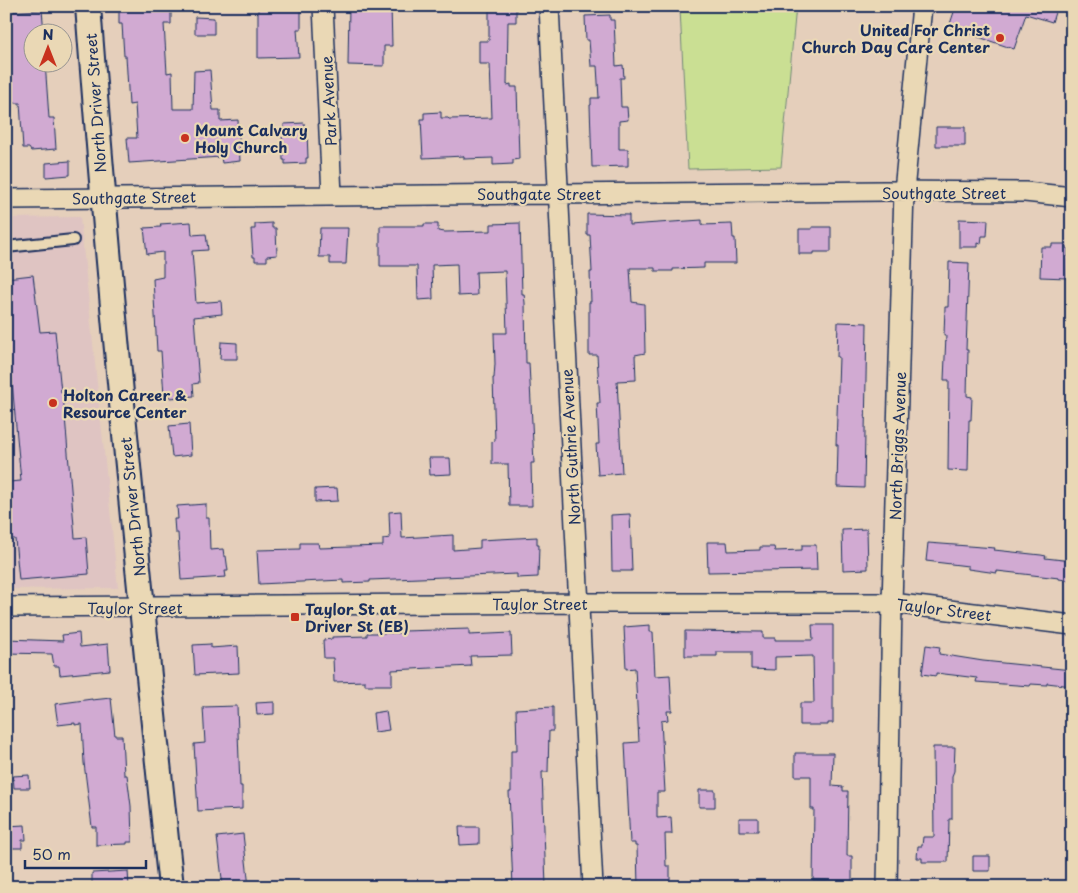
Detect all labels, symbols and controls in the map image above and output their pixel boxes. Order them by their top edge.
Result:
place label: United For Christ Church Day Care Center [801,18,990,58]
north arrow [22,22,72,72]
text: N [42,24,54,45]
street label: North Driver Street [79,32,111,174]
marker: United For Christ Church Day Care Center [994,32,1006,44]
street label: Park Avenue [314,55,342,147]
place label: Mount Calvary Holy Church [195,118,308,158]
marker: Mount Calvary Holy Church [179,132,191,144]
street label: Southgate Street [882,181,1006,204]
street label: Southgate Street [477,182,601,205]
street label: Southgate Street [72,184,196,210]
street label: North Guthrie Avenue [554,368,586,526]
street label: North Briggs Avenue [883,371,911,521]
place label: Holton Career & Resource Center [63,383,187,423]
marker: Holton Career & Resource Center [47,397,59,409]
street label: North Driver Street [113,436,151,578]
street label: Taylor Street [492,592,588,615]
street label: Taylor Street [895,592,993,626]
street label: Taylor Street [87,596,183,619]
place label: Taylor St at Driver St (EB) [305,597,409,637]
marker: Taylor St at Driver St (EB) [289,611,301,623]
scale bar [25,838,146,870]
text: 50 m [32,842,71,865]

